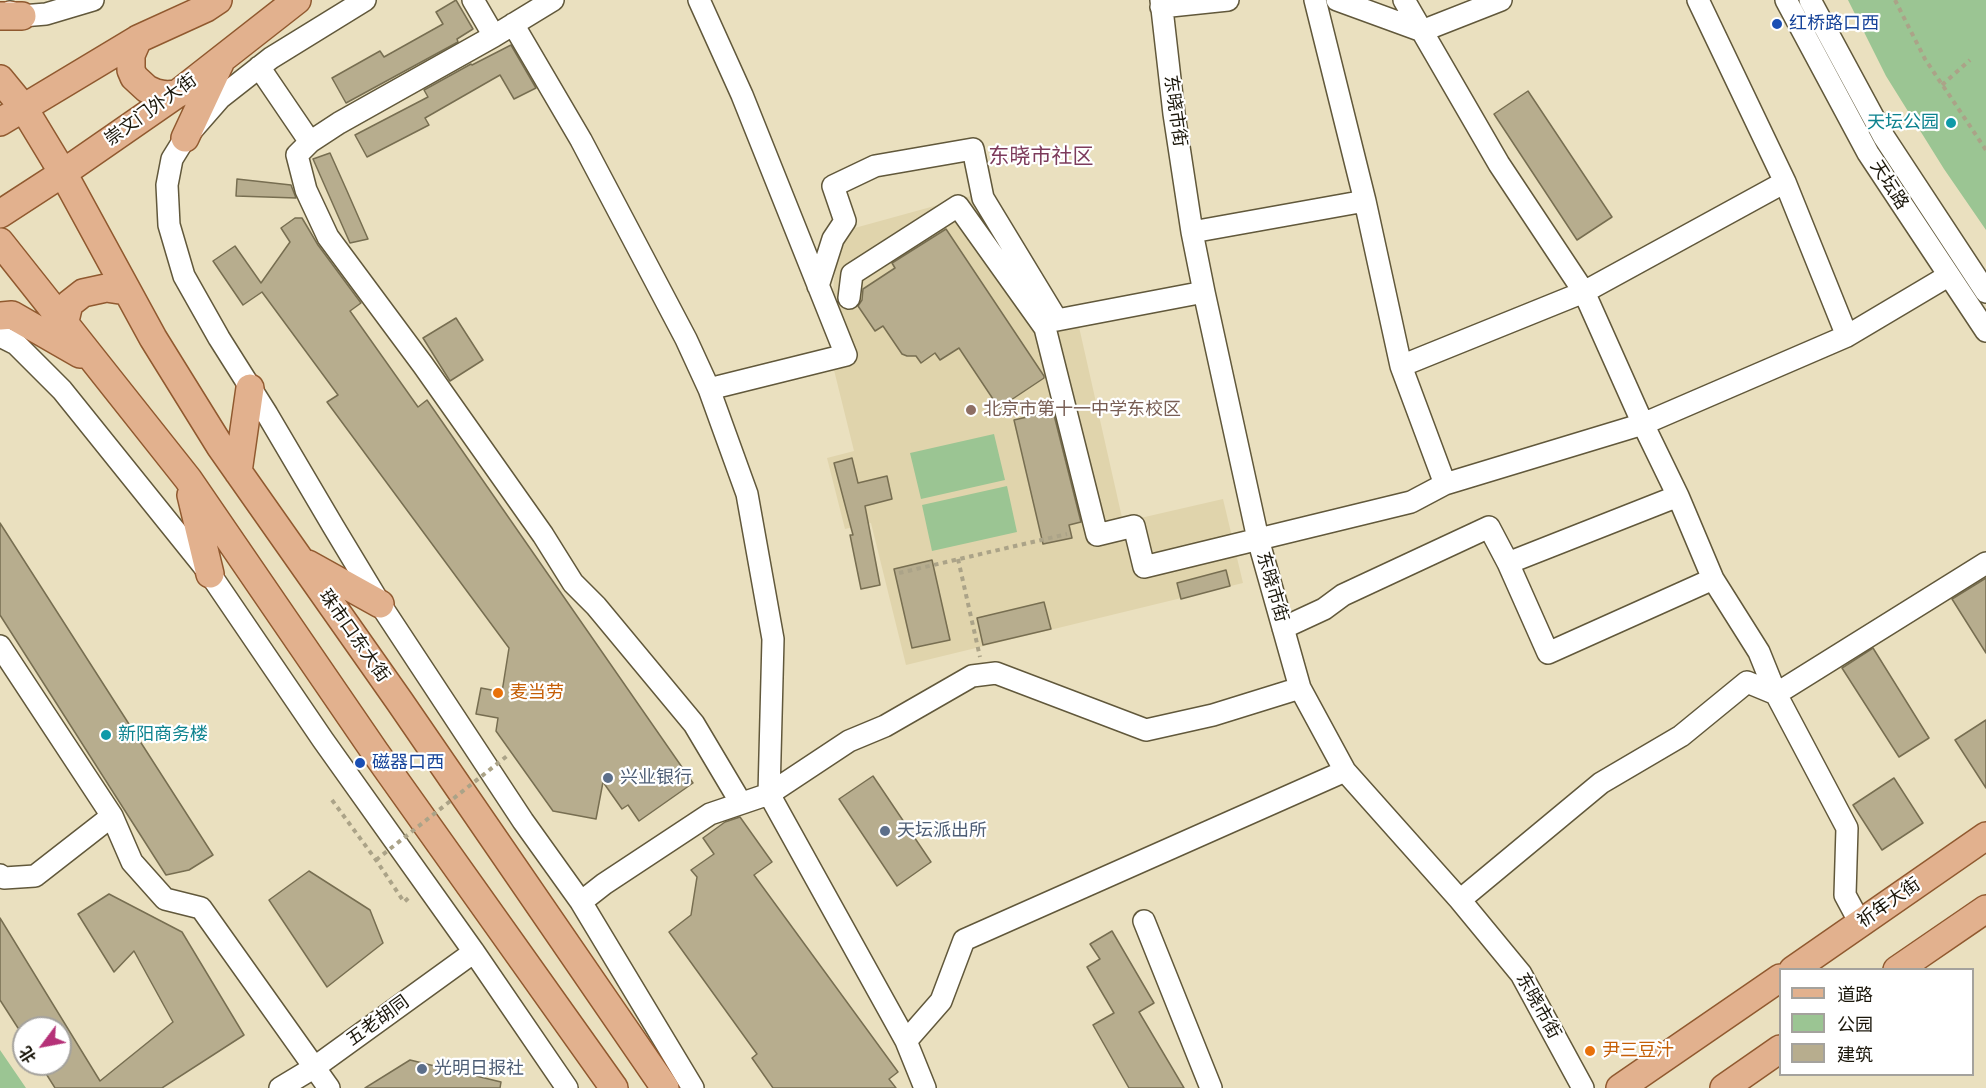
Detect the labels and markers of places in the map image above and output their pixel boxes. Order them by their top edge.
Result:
place label: 红桥路口西 [1789,13,1879,35]
marker: 红桥路口西 [1770,17,1784,31]
place label: 天坛公园 [1867,112,1939,134]
marker: 天坛公园 [1944,116,1958,130]
place label: 北京市第十一中学东校区 [983,399,1181,421]
marker: 北京市第十一中学东校区 [964,403,978,417]
place label: 麦当劳 [510,682,564,704]
marker: 麦当劳 [491,686,505,700]
place label: 新阳商务楼 [118,724,208,746]
marker: 新阳商务楼 [99,728,113,742]
place label: 磁器口西 [372,752,444,774]
marker: 磁器口西 [353,756,367,770]
place label: 兴业银行 [620,767,692,789]
marker: 兴业银行 [601,771,615,785]
place label: 天坛派出所 [897,820,987,842]
marker: 天坛派出所 [878,824,892,838]
place label: 尹三豆汁 [1602,1040,1674,1062]
marker: 尹三豆汁 [1583,1044,1597,1058]
place label: 光明日报社 [434,1058,524,1080]
marker: 光明日报社 [415,1062,429,1076]

